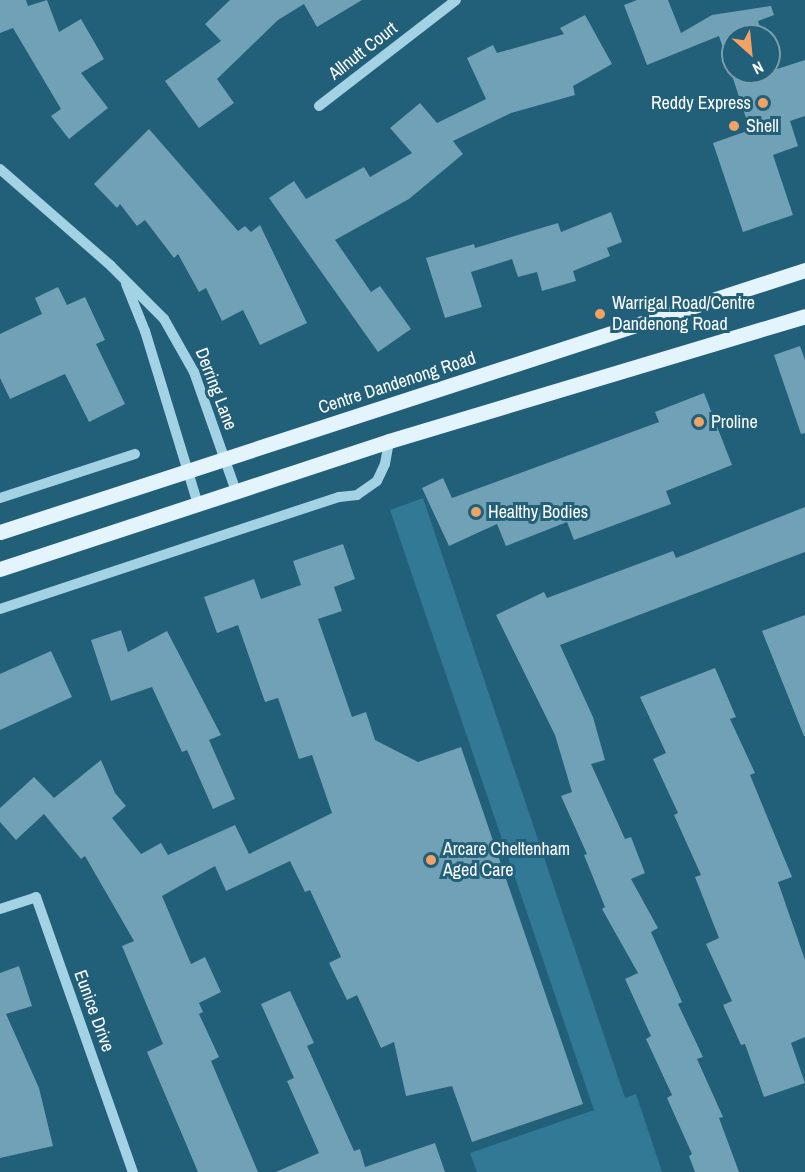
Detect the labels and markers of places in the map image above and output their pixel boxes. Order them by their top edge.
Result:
place label: Reddy Express [651,92,751,114]
marker: Reddy Express [756,96,770,110]
place label: Shell [746,115,779,137]
marker: Shell [727,119,741,133]
place label: Warrigal Road/Centre Dandenong Road [612,293,755,336]
marker: Warrigal Road/Centre Dandenong Road [593,307,607,321]
place label: Proline [711,411,758,433]
marker: Proline [692,415,706,429]
place label: Healthy Bodies [488,501,588,523]
marker: Healthy Bodies [469,505,483,519]
place label: Arcare Cheltenham Aged Care [443,839,570,882]
marker: Arcare Cheltenham Aged Care [424,853,438,867]

